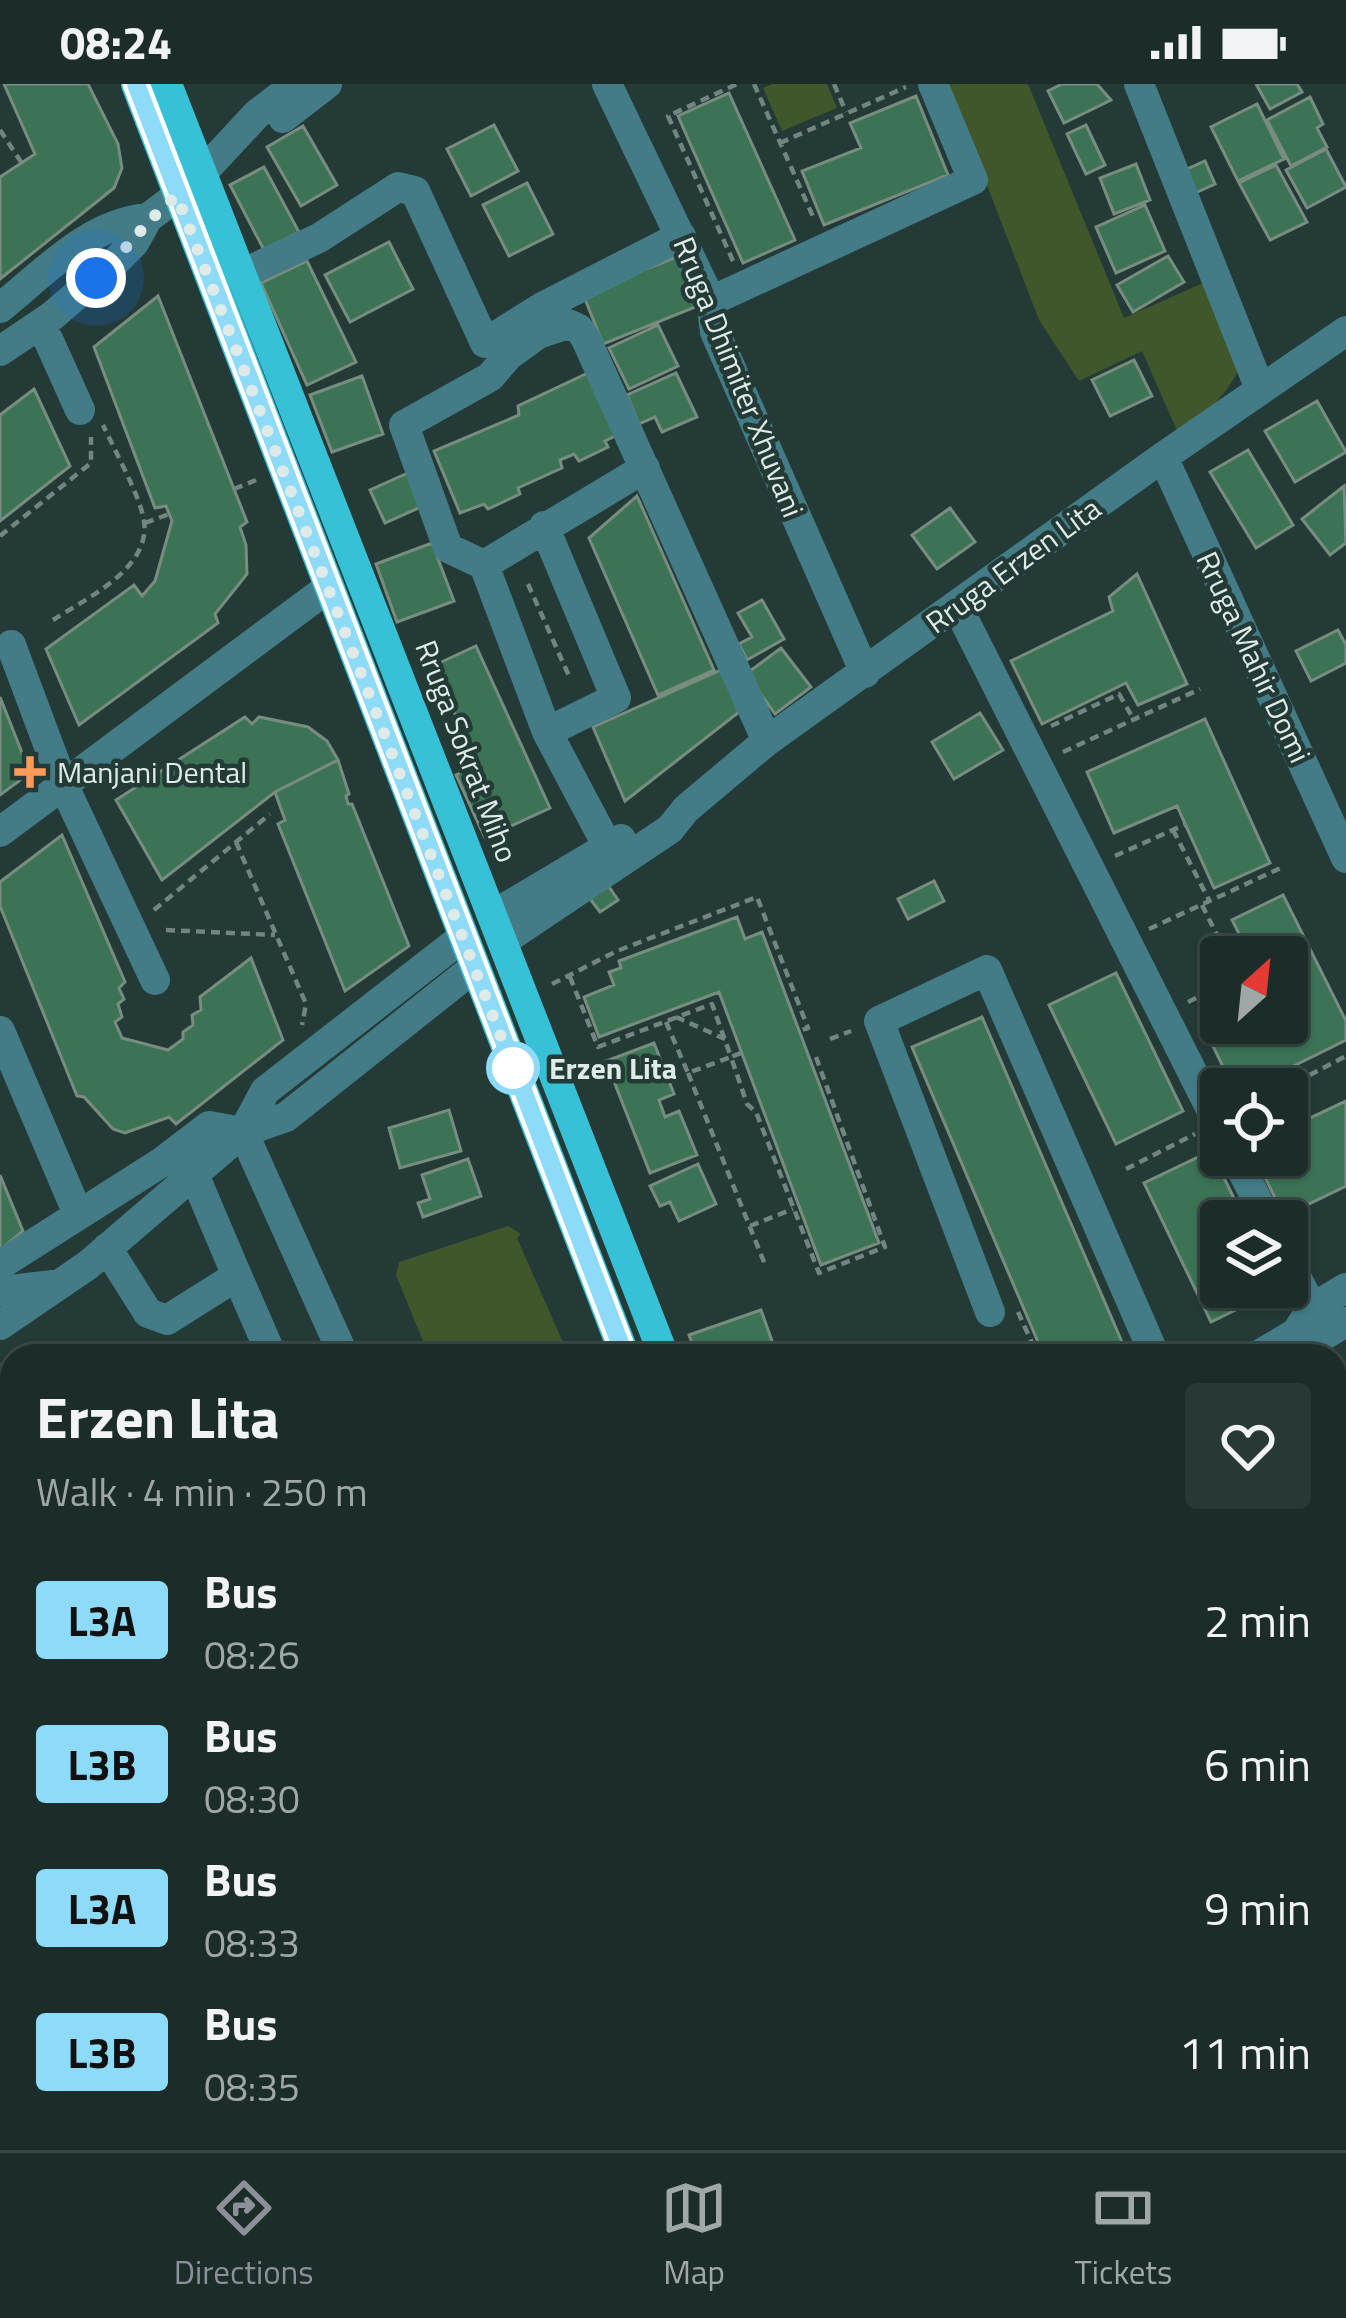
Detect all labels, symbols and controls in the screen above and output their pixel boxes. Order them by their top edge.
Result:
text: 08:24 [60,8,172,76]
street label: Rruga Dhimiter Xhuvani [662,230,816,524]
your location [66,248,126,308]
street label: Rruga Erzen Lita [916,486,1110,644]
street label: Rruga Mahir Domi [1185,544,1323,770]
street label: Rruga Sokrat Miho [403,633,531,869]
place label: Manjani Dental [57,749,247,795]
marker: Manjani Dental [14,756,46,788]
north arrow [1200,936,1308,1044]
map controls [1200,936,1308,1308]
marker: Erzen Lita [488,1043,538,1093]
place label: Erzen Lita [549,1045,677,1091]
button: locate [1200,1068,1308,1176]
button: layers [1200,1200,1308,1308]
text: Erzen Lita [36,1373,279,1460]
button: heart [1185,1383,1311,1509]
text: Walk · 4 min · 250 m [36,1462,368,1521]
text: Bus [204,1557,278,1625]
text: 2 min [1204,1586,1311,1654]
text: L3A [68,1588,136,1652]
text: 08:26 [204,1625,300,1684]
text: Bus [204,1701,278,1769]
text: 6 min [1204,1730,1311,1798]
text: L3B [68,1732,136,1796]
text: 08:30 [204,1769,300,1828]
text: Bus [204,1845,278,1913]
text: 9 min [1204,1874,1311,1942]
text: L3A [68,1876,136,1940]
text: 08:33 [204,1913,300,1972]
text: Bus [204,1989,278,2057]
text: 11 min [1179,2018,1311,2086]
text: L3B [68,2020,136,2084]
text: 08:35 [204,2057,300,2116]
tab: Directions [174,2175,314,2297]
tab: Map [661,2175,727,2297]
tab: Tickets [1074,2175,1172,2297]

